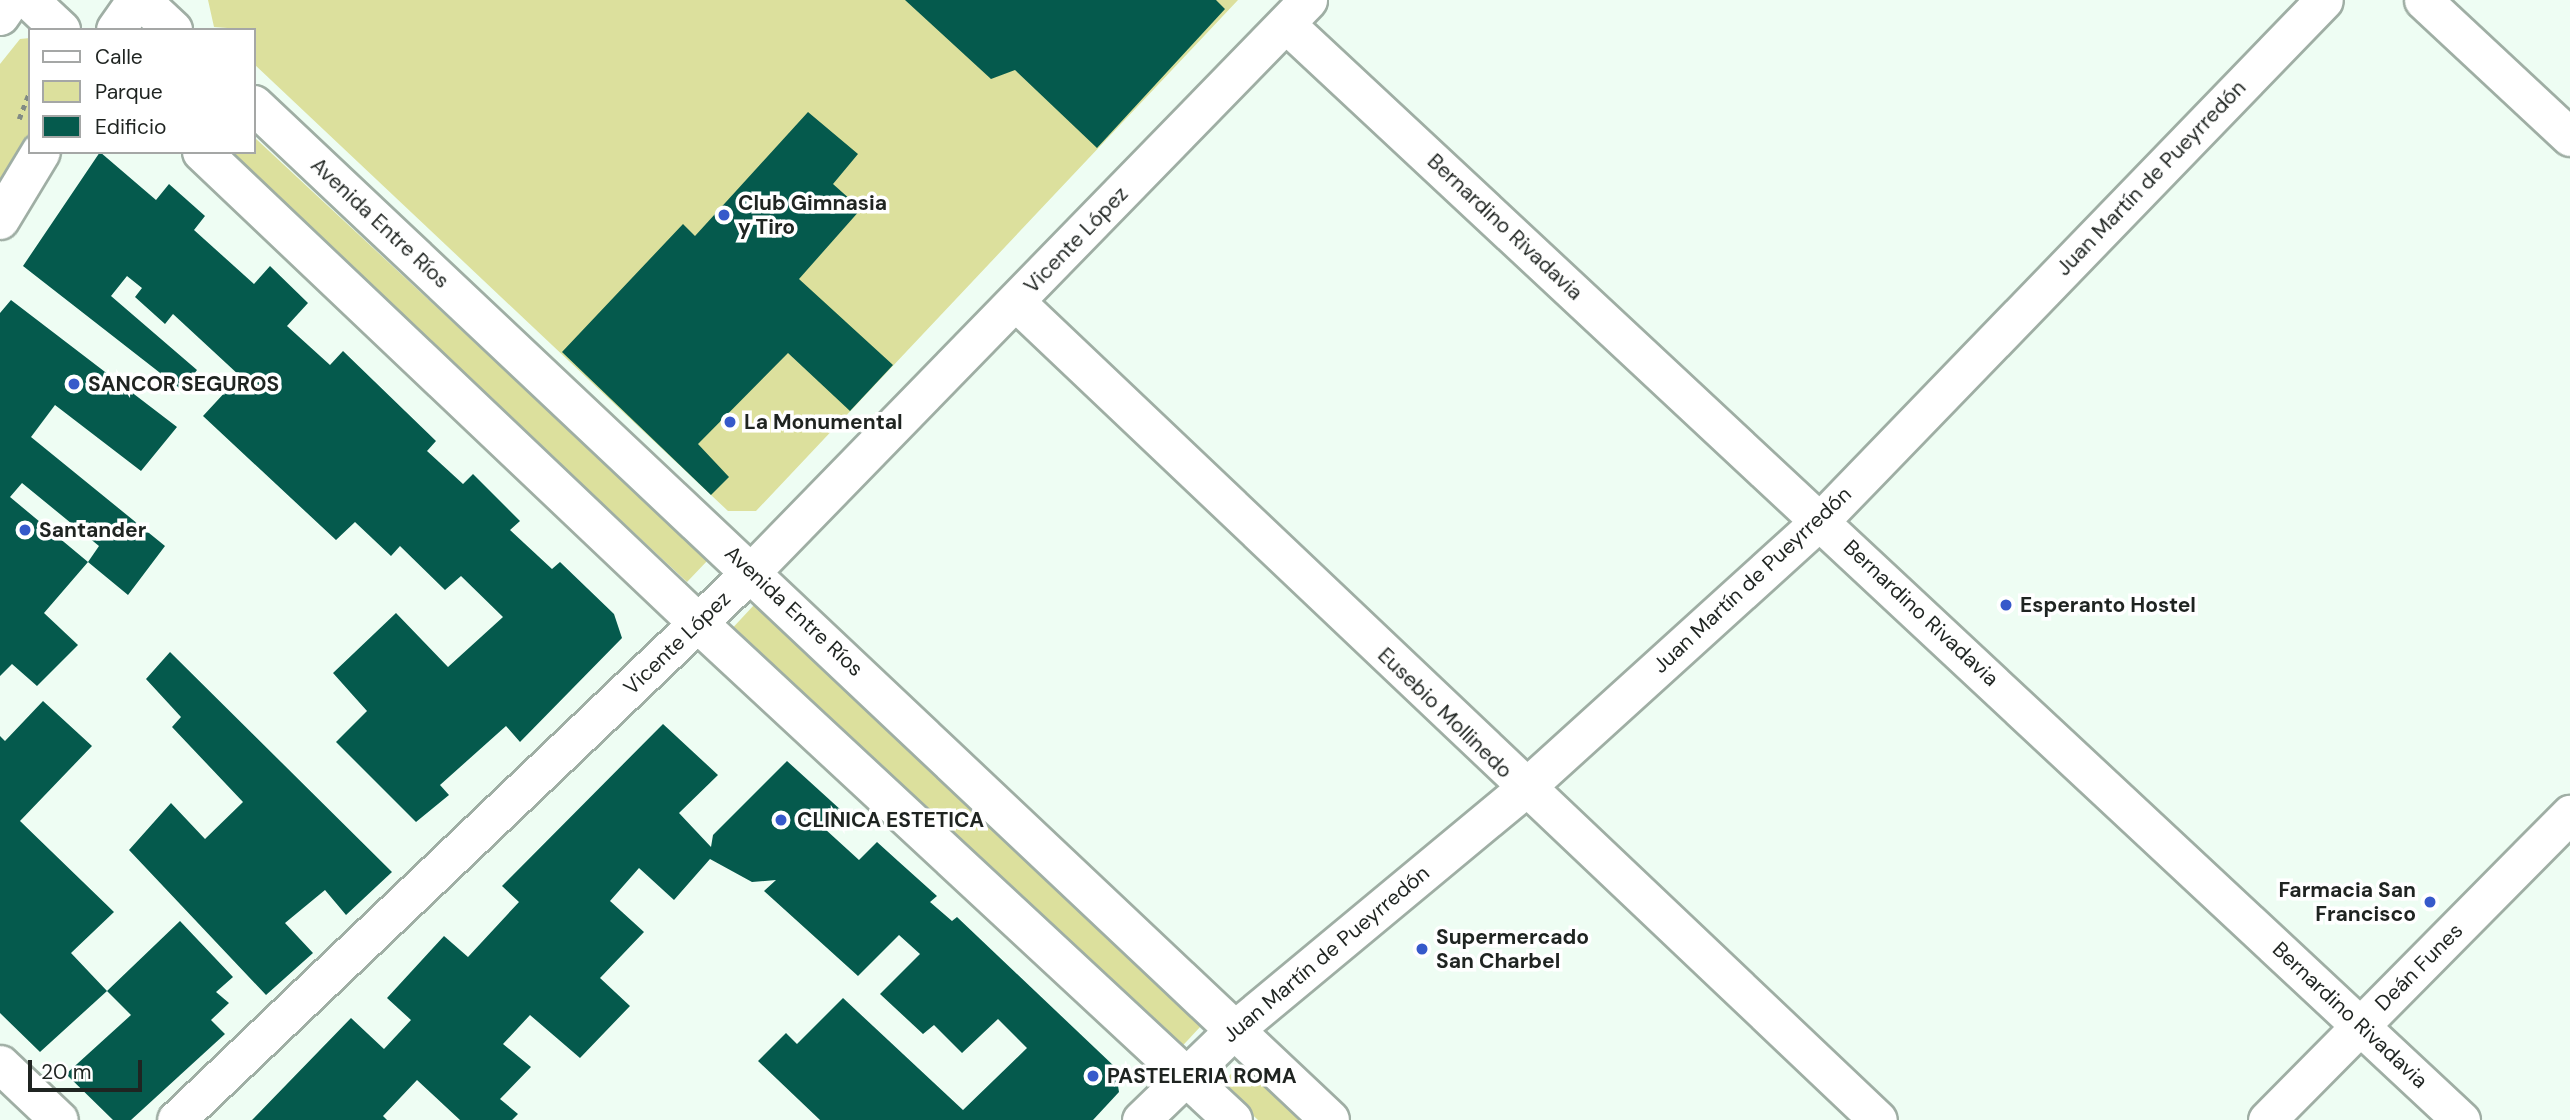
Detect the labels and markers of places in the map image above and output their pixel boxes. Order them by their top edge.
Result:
place label: Club Gimnasia y Tiro [738,190,887,240]
marker: Club Gimnasia y Tiro [716,207,732,223]
place label: SANCOR SEGUROS [88,371,279,397]
marker: SANCOR SEGUROS [66,376,82,392]
place label: La Monumental [744,409,903,435]
marker: La Monumental [722,414,738,430]
place label: Santander [39,517,146,543]
marker: Santander [17,522,33,538]
place label: Esperanto Hostel [2020,592,2196,618]
marker: Esperanto Hostel [1998,597,2014,613]
place label: CLINICA ESTETICA [797,807,984,833]
marker: CLINICA ESTETICA [771,810,791,830]
place label: Farmacia San Francisco [2279,877,2416,927]
marker: Farmacia San Francisco [2422,894,2438,910]
place label: Supermercado San Charbel [1436,924,1589,974]
marker: Supermercado San Charbel [1414,941,1430,957]
place label: PASTELERIA ROMA [1107,1063,1297,1089]
marker: PASTELERIA ROMA [1085,1068,1101,1084]

